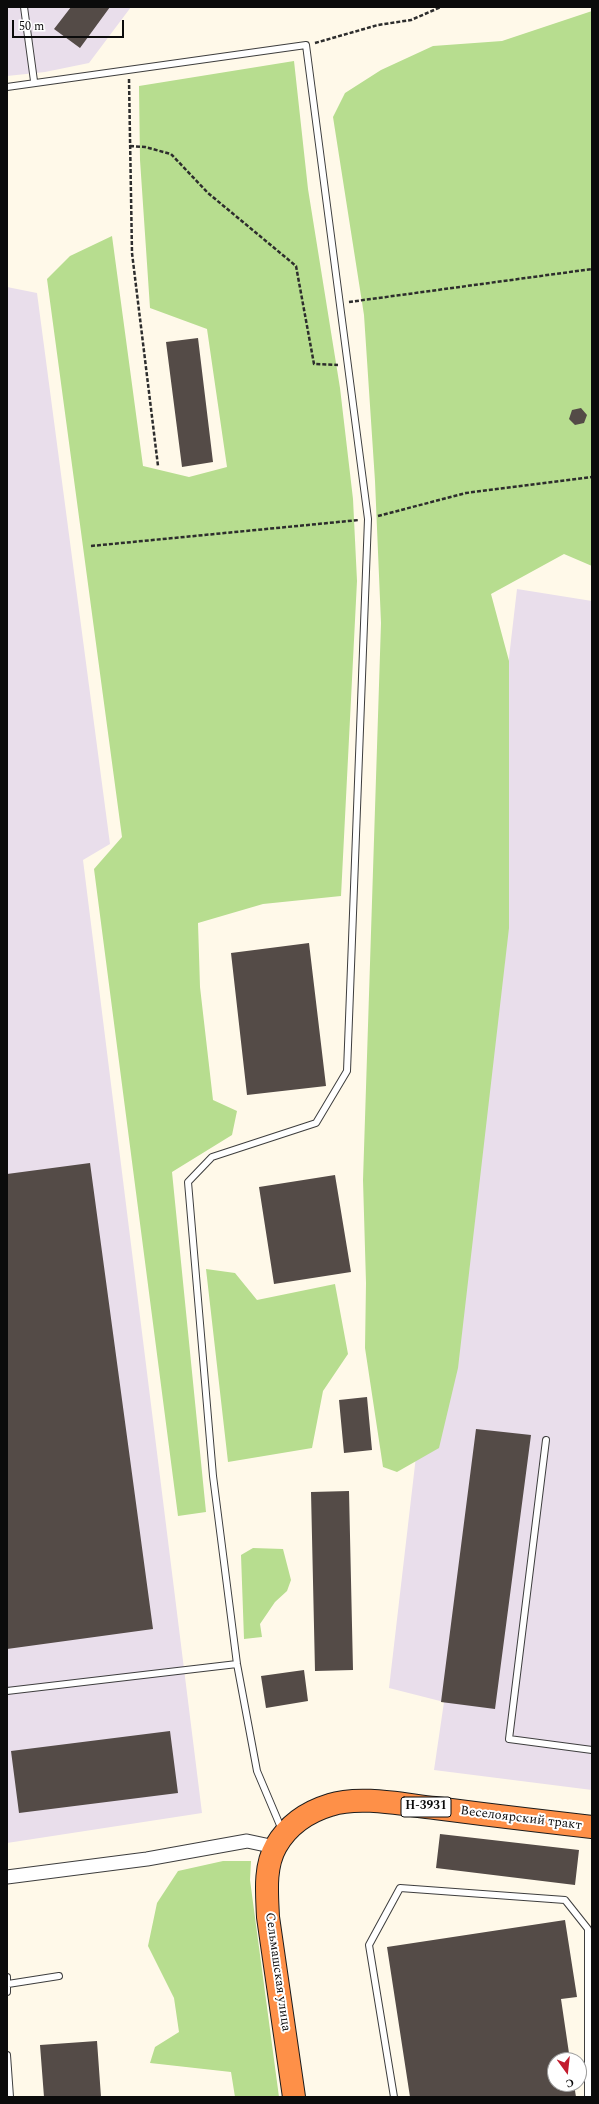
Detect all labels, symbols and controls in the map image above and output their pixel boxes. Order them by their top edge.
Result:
scale bar [14,12,126,38]
text: 50 m [19,17,44,36]
road number: Н-3931 [401,1797,451,1817]
street label: Веселоярский тракт [459,1804,583,1834]
street label: Сельмашская улица [261,1911,293,2033]
north arrow [547,2052,587,2092]
text: С [564,2074,576,2092]

